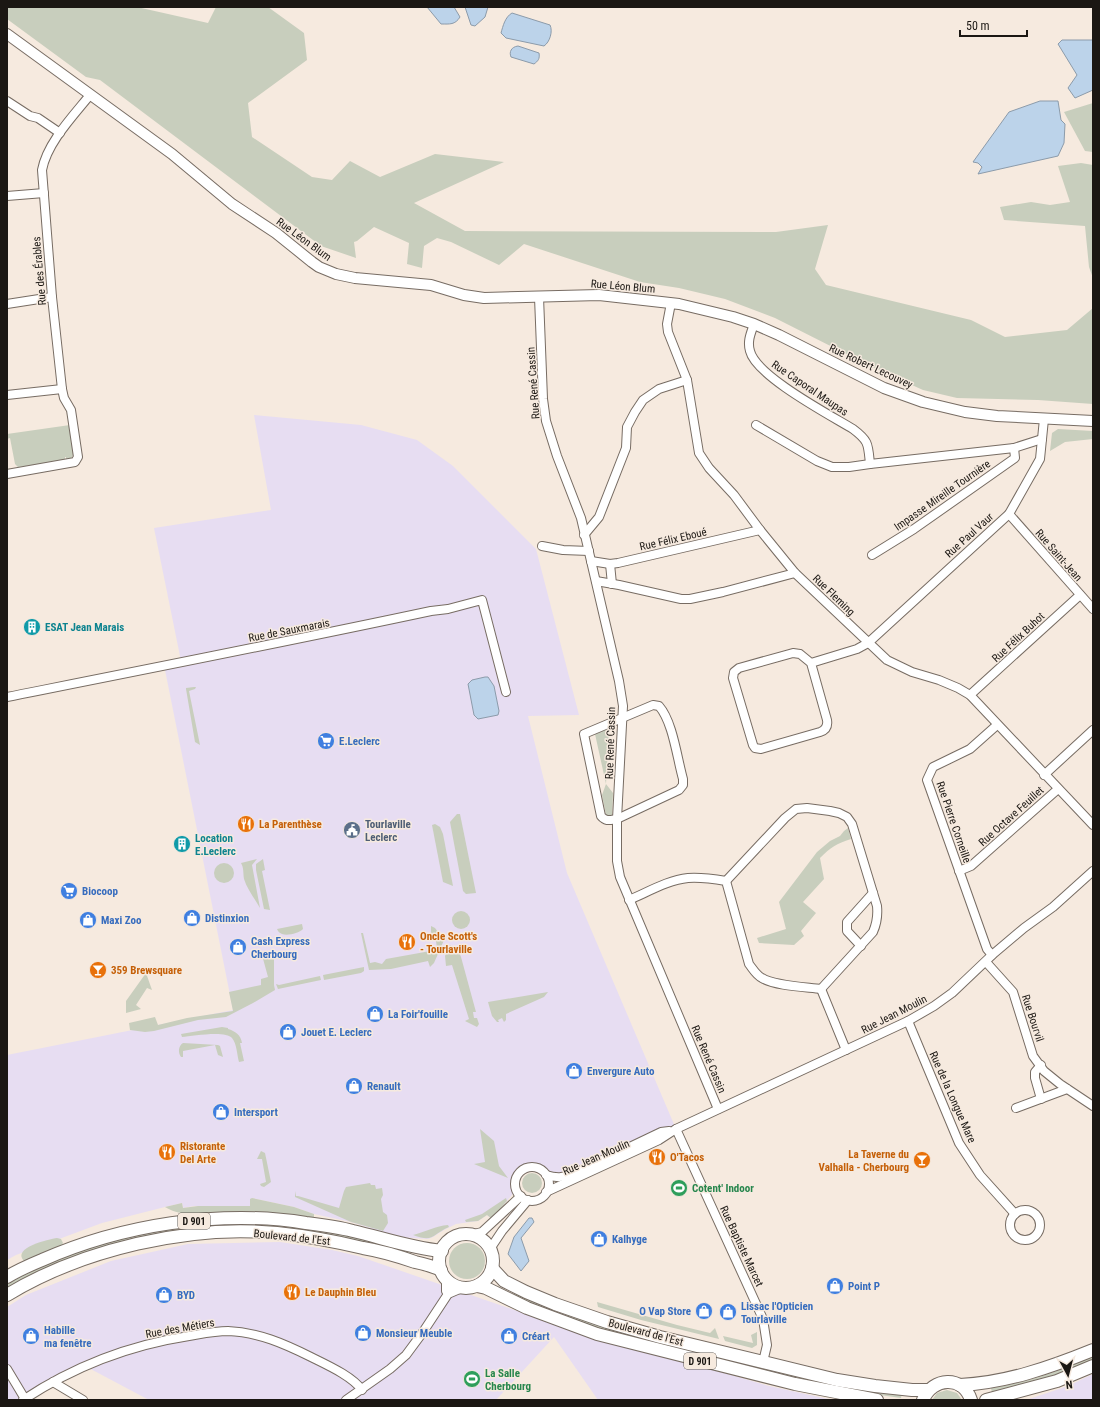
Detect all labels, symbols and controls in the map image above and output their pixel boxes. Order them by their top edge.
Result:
scale bar [960,12,1027,38]
text: 50 m [966,19,990,33]
street label: Rue Léon Blum [274,215,334,264]
street label: Rue des Érables [30,236,49,306]
street label: Rue Léon Blum [590,277,656,296]
street label: Rue Robert Lecouvey [827,341,915,392]
street label: Rue René Cassin [524,346,543,419]
street label: Rue Caporal Maupas [769,358,850,419]
street label: Impasse Mireille Tournière [892,457,993,534]
street label: Rue Paul Vaur [943,510,997,560]
street label: Rue Félix Eboué [638,525,708,554]
street label: Rue Saint-Jean [1032,527,1085,584]
street label: Rue Fleming [810,572,857,619]
street label: Rue Félix Buhot [989,610,1047,665]
street label: Rue de Sauxmarais [247,616,331,645]
building icon: ESAT Jean Marais [22,617,42,637]
place label: ESAT Jean Marais [45,621,124,634]
street label: Rue René Cassin [603,707,618,779]
supermarket icon: E.Leclerc [316,731,336,751]
place label: E.Leclerc [339,735,380,748]
street label: Rue Pierre Corneille [934,780,974,865]
street label: Rue Octave Feuillet [976,784,1047,849]
restaurant icon: La Parenthèse [236,814,256,834]
place label: La Parenthèse [259,818,322,831]
place label: Tourlaville Leclerc [365,818,411,844]
public building icon: Tourlaville Leclerc [342,820,362,840]
place label: Location E.Leclerc [195,832,236,858]
building icon: Location E.Leclerc [172,834,192,854]
supermarket icon: Biocoop [59,881,79,901]
place label: Biocoop [82,885,118,898]
shop icon: Distinxion [182,908,202,928]
shop icon: Maxi Zoo [78,910,98,930]
place label: Distinxion [205,912,249,925]
place label: Maxi Zoo [101,914,142,927]
place label: Oncle Scott's - Tourlaville [420,930,477,956]
restaurant icon: Oncle Scott's - Tourlaville [397,932,417,952]
place label: Cash Express Cherbourg [251,935,310,961]
shop icon: Cash Express Cherbourg [228,937,248,957]
bar icon: 359 Brewsquare [88,960,108,980]
place label: 359 Brewsquare [111,964,182,977]
street label: Rue Jean Moulin [859,992,929,1037]
street label: Rue Bourvil [1019,993,1046,1043]
shop icon: La Foir'fouille [365,1004,385,1024]
place label: La Foir'fouille [388,1008,448,1021]
shop icon: Jouet E. Leclerc [278,1022,298,1042]
street label: Rue René Cassin [688,1023,729,1095]
place label: Jouet E. Leclerc [301,1026,372,1039]
street label: Rue de la Longue Mare [927,1049,979,1145]
shop icon: Envergure Auto [564,1061,584,1081]
place label: Envergure Auto [587,1065,655,1078]
shop icon: Renault [344,1076,364,1096]
place label: Renault [367,1080,401,1093]
shop icon: Intersport [211,1102,231,1122]
place label: Intersport [234,1106,278,1119]
street label: Rue Jean Moulin [561,1137,632,1178]
place label: Ristorante Del Arte [180,1140,225,1166]
restaurant icon: Ristorante Del Arte [157,1142,177,1162]
restaurant icon: O'Tacos [647,1147,667,1167]
place label: La Taverne du Valhalla - Cherbourg [819,1148,909,1174]
bar icon: La Taverne du Valhalla - Cherbourg [912,1150,932,1170]
place label: O'Tacos [670,1151,704,1164]
sports icon: Cotent' Indoor [669,1178,689,1198]
place label: Cotent' Indoor [692,1182,754,1195]
street label: Rue Baptiste Marcet [717,1204,766,1289]
road number: D 901 [178,1213,210,1229]
street label: Boulevard de l'Est [253,1227,331,1248]
shop icon: Kalhyge [589,1229,609,1249]
place label: Kalhyge [612,1233,647,1246]
shop icon: Point P [825,1276,845,1296]
place label: Point P [848,1280,880,1293]
restaurant icon: Le Dauphin Bleu [282,1282,302,1302]
shop icon: BYD [154,1285,174,1305]
place label: Le Dauphin Bleu [305,1286,376,1299]
place label: BYD [177,1289,195,1302]
place label: Lissac l'Opticien Tourlaville [741,1300,813,1326]
shop icon: O Vap Store [694,1301,714,1321]
shop icon: Lissac l'Opticien Tourlaville [718,1302,738,1322]
place label: O Vap Store [639,1305,691,1318]
street label: Rue des Métiers [145,1316,216,1341]
street label: Boulevard de l'Est [607,1316,685,1349]
shop icon: Monsieur Meuble [353,1323,373,1343]
place label: Habille ma fenêtre [44,1324,91,1350]
shop icon: Habille ma fenêtre [21,1326,41,1346]
shop icon: Créart [499,1326,519,1346]
place label: Monsieur Meuble [376,1327,452,1340]
place label: Créart [522,1330,550,1343]
road number: D 901 [684,1353,716,1369]
north arrow [1048,1355,1088,1395]
place label: La Salle Cherbourg [485,1367,531,1393]
sports icon: La Salle Cherbourg [462,1369,482,1389]
text: N [1065,1378,1073,1391]

